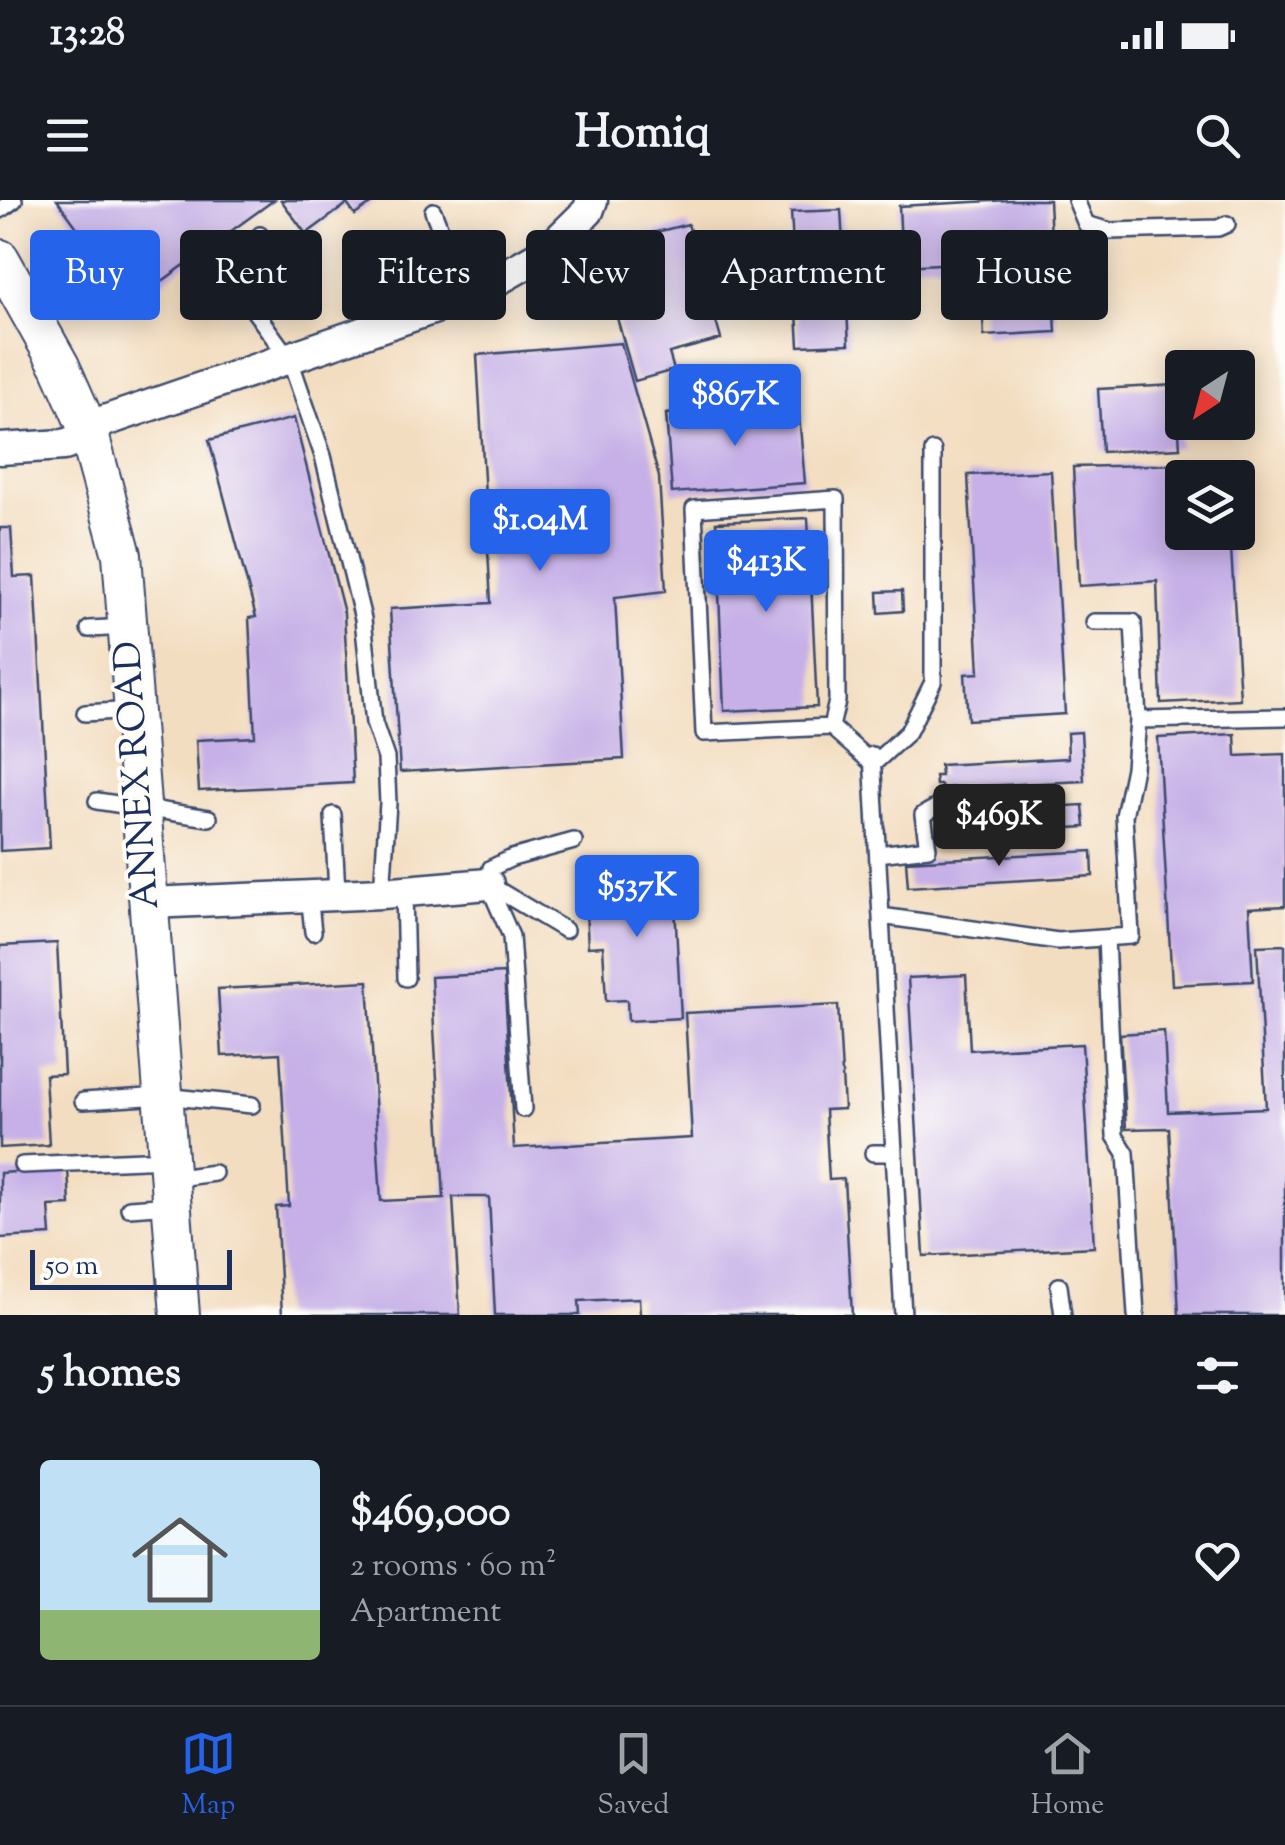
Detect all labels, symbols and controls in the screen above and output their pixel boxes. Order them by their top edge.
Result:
text: 13:28 [50,8,125,62]
text: Homiq [575,103,710,168]
icon: menu [40,108,95,163]
icon: search [1190,108,1245,163]
chip: Buy [30,230,160,320]
chip: Rent [180,230,322,320]
chip: Filters [342,230,506,320]
chip: New [526,230,665,320]
chip: Apartment [685,230,921,320]
chip: House [941,230,1108,320]
north arrow [1165,350,1255,440]
map controls [1165,350,1255,550]
pin: $867K [665,364,805,449]
text: $867K [691,373,779,419]
button: layers [1165,460,1255,550]
pin: $1.04M [459,489,621,574]
text: $1.04M [492,498,588,544]
pin: $413K [696,530,836,615]
text: $413K [726,539,806,585]
street label: ANNEX ROAD [103,639,175,911]
pin: $469K [929,784,1069,869]
text: $469K [955,793,1043,839]
pin: $537K [567,855,707,940]
text: $537K [597,864,677,910]
scale bar [30,1245,232,1290]
text: 50 m [45,1247,99,1287]
text: 5 homes [40,1345,181,1405]
icon: filters [1190,1348,1245,1403]
text: $469,000 [350,1484,510,1544]
icon: home [120,1500,240,1620]
icon: heart [1190,1533,1245,1588]
text: 2 rooms · 60 m² [350,1544,556,1590]
text: Apartment [350,1590,501,1636]
tab: Map [181,1726,236,1826]
tab: Saved [597,1726,669,1826]
tab: Home [1031,1726,1104,1826]

